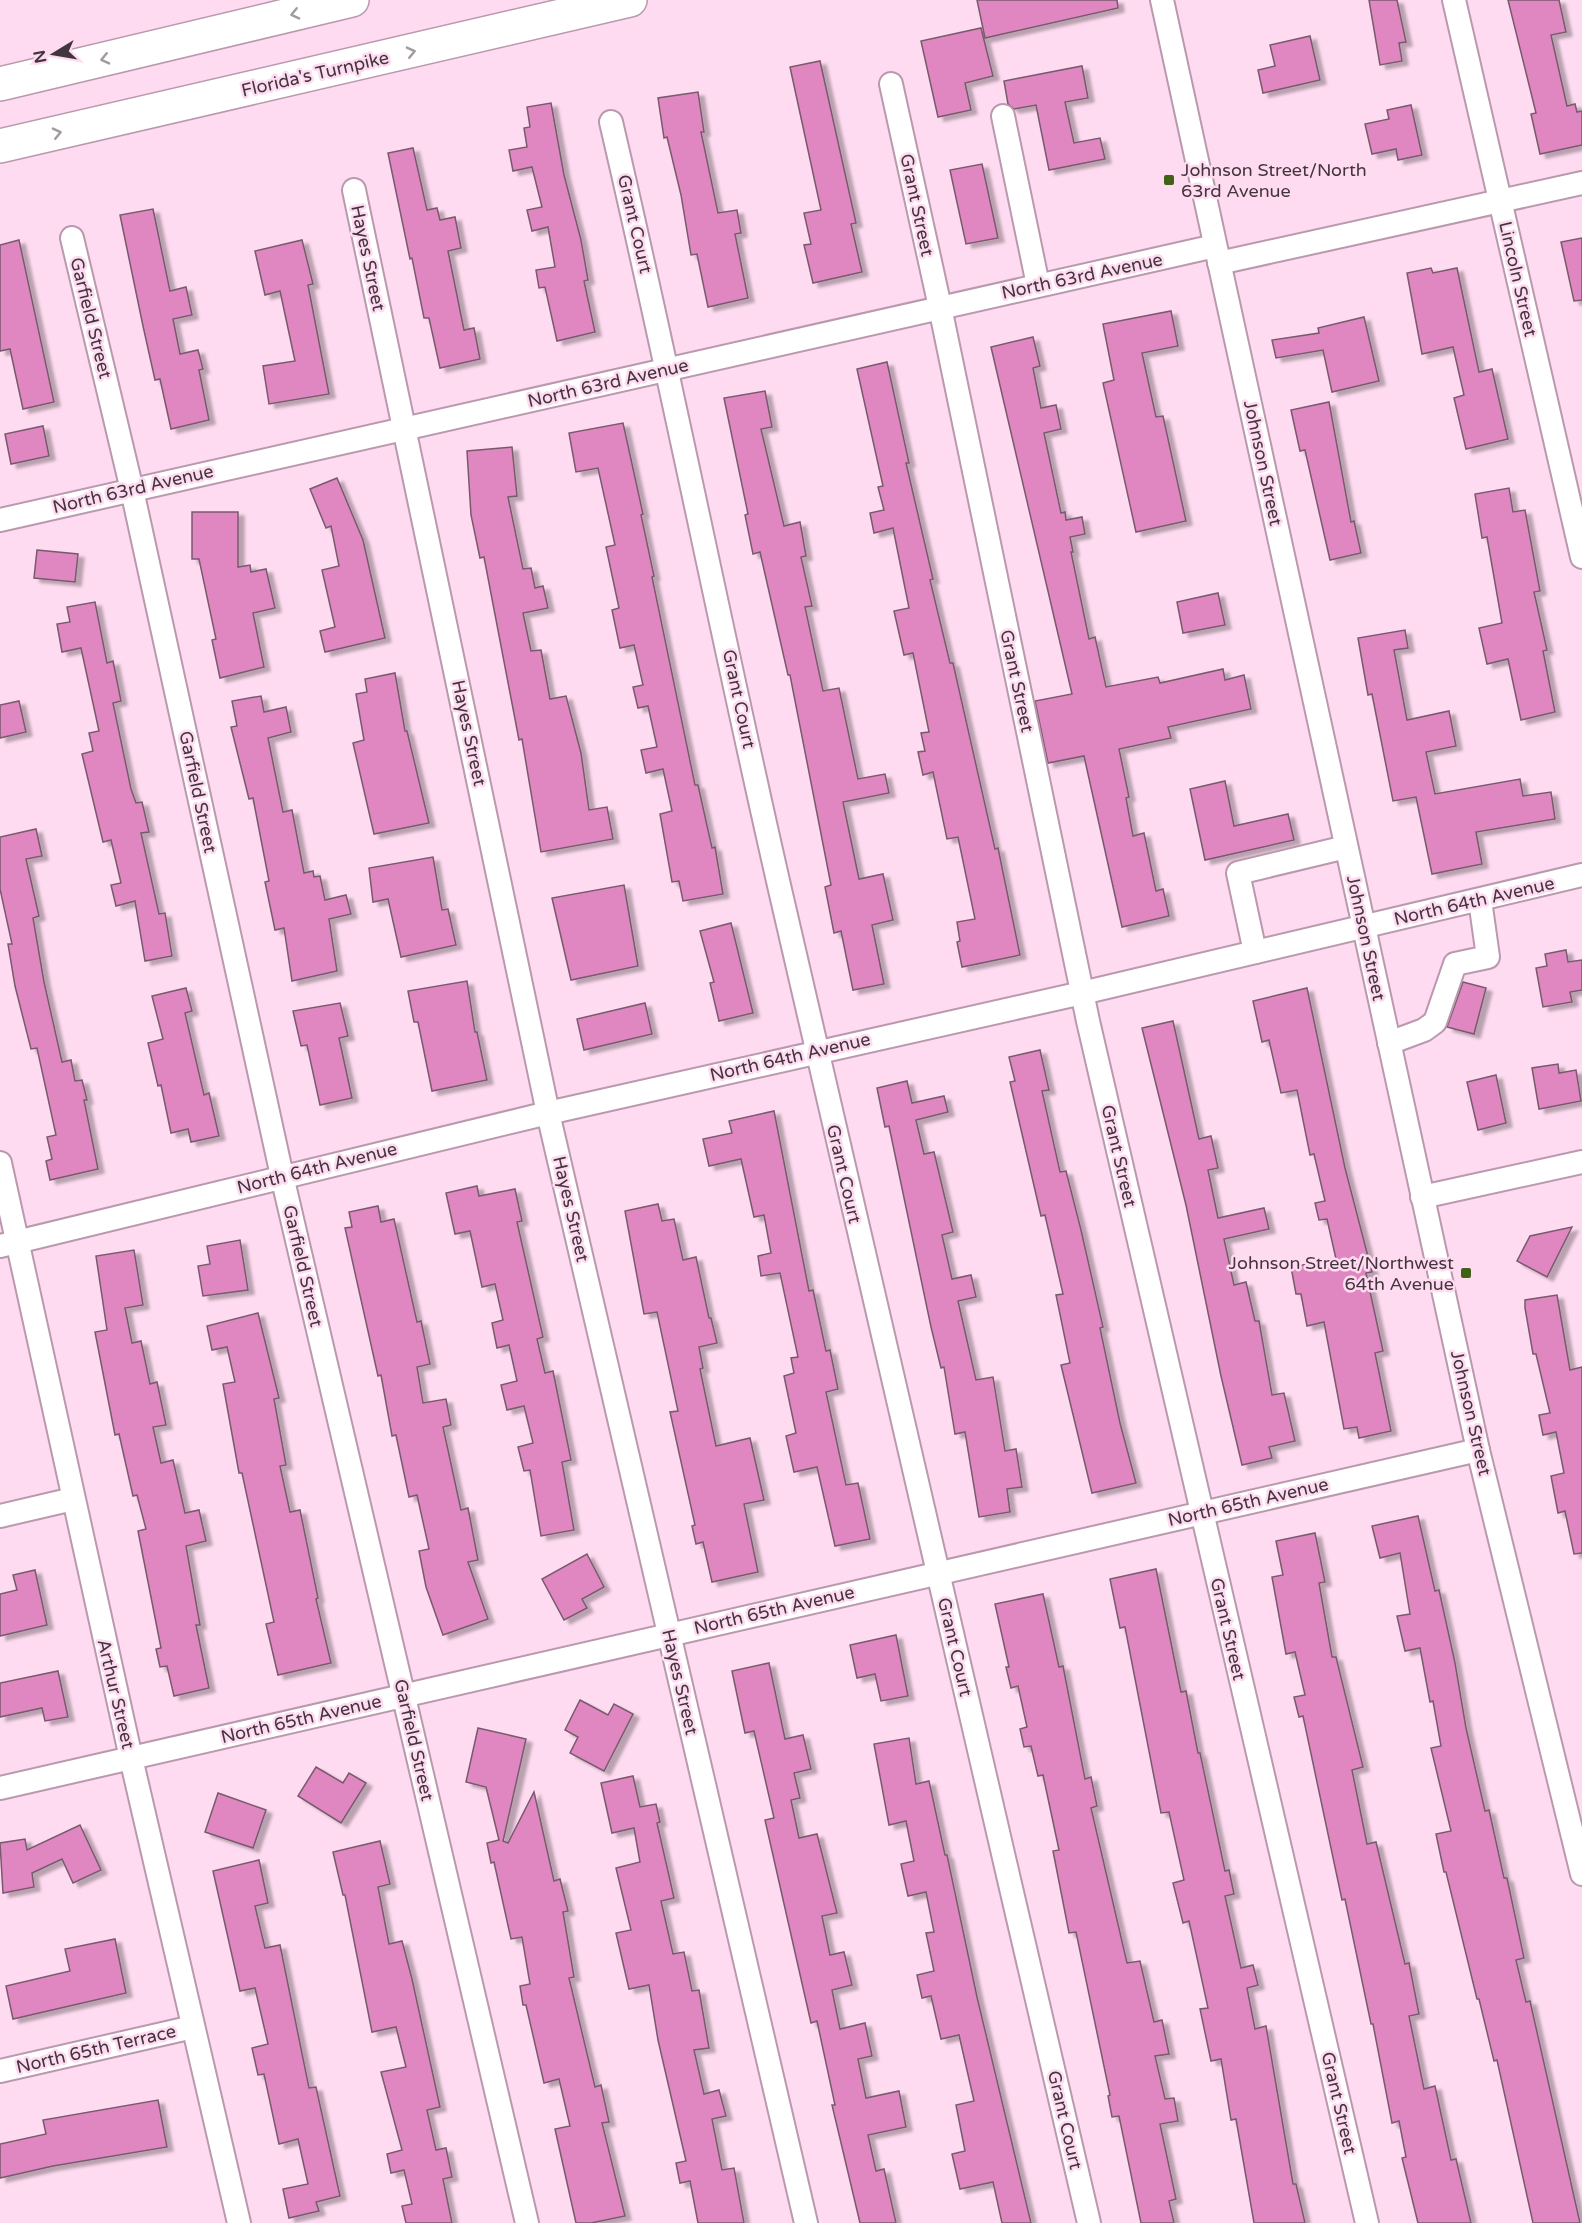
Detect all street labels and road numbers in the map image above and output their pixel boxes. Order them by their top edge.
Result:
street label: Florida's Turnpike [239,46,391,102]
street label: Grant Street [895,152,939,258]
street label: Grant Court [613,172,657,276]
street label: Hayes Street [346,203,390,313]
street label: Lincoln Street [1494,219,1542,339]
street label: North 63rd Avenue [999,248,1165,304]
street label: Garfield Street [65,255,117,381]
street label: North 63rd Avenue [526,354,690,412]
street label: Johnson Street [1239,398,1287,528]
street label: North 63rd Avenue [51,460,215,518]
street label: Grant Street [995,628,1039,734]
street label: Grant Court [718,647,760,751]
street label: Hayes Street [447,678,491,788]
street label: Garfield Street [174,729,222,855]
street label: North 64th Avenue [1392,872,1556,930]
street label: Johnson Street [1342,873,1390,1003]
street label: North 64th Avenue [708,1028,872,1086]
street label: Grant Street [1097,1103,1141,1209]
street label: Grant Court [822,1122,866,1226]
street label: North 64th Avenue [235,1137,399,1199]
street label: Hayes Street [548,1154,594,1264]
street label: Garfield Street [278,1203,328,1329]
street label: Johnson Street [1446,1348,1496,1478]
street label: North 65th Avenue [1166,1473,1330,1531]
street label: Grant Street [1206,1576,1250,1682]
street label: North 65th Avenue [692,1581,856,1639]
street label: Grant Court [933,1595,977,1699]
street label: Hayes Street [657,1627,703,1737]
street label: Arthur Street [93,1637,139,1751]
street label: Garfield Street [389,1677,439,1803]
street label: North 65th Avenue [219,1690,383,1748]
street label: North 65th Terrace [14,2020,178,2078]
street label: Grant Street [1317,2050,1361,2156]
street label: Grant Court [1043,2068,1087,2172]

